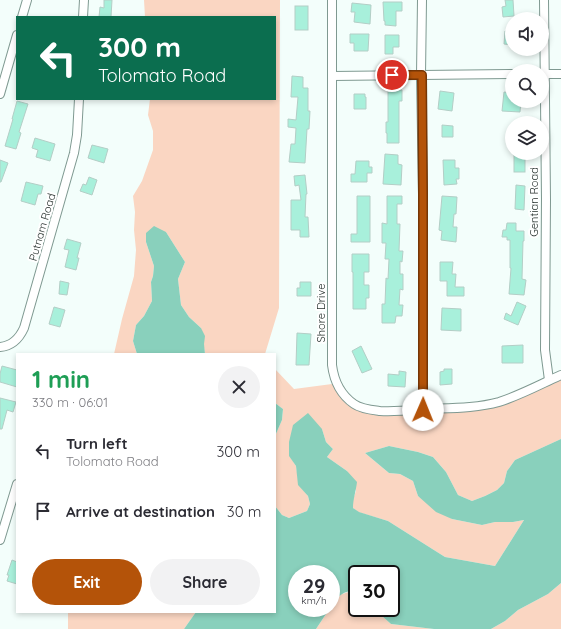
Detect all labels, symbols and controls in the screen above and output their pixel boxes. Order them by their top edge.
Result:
map controls [505,12,549,160]
button: sound [505,12,549,56]
text: 300 m [98,29,181,64]
icon: left [32,32,84,84]
pin [375,58,409,92]
text: Tolomato Road [98,64,226,87]
icon: arrive [381,64,403,86]
button: search [505,64,549,108]
button: layers [505,116,549,160]
street label: Gentian Road [527,167,541,237]
street label: Putnam Road [26,192,58,262]
street label: Shore Drive [314,284,328,342]
text: 1 min [32,364,90,394]
button: close [218,366,260,408]
position arrow [402,389,444,431]
text: 330 m · 06:01 [32,394,108,410]
text: Turn left [66,434,128,453]
icon: left [32,440,54,462]
text: 300 m [217,442,260,461]
text: Tolomato Road [66,453,159,469]
icon: arrive [32,500,54,522]
text: Arrive at destination [66,502,215,521]
text: 30 m [227,502,261,521]
button: Exit [32,559,142,605]
button: Share [150,559,260,605]
speed limit sign: 30 [348,565,400,617]
text: 29 [303,573,325,598]
text: km/h [301,594,327,607]

